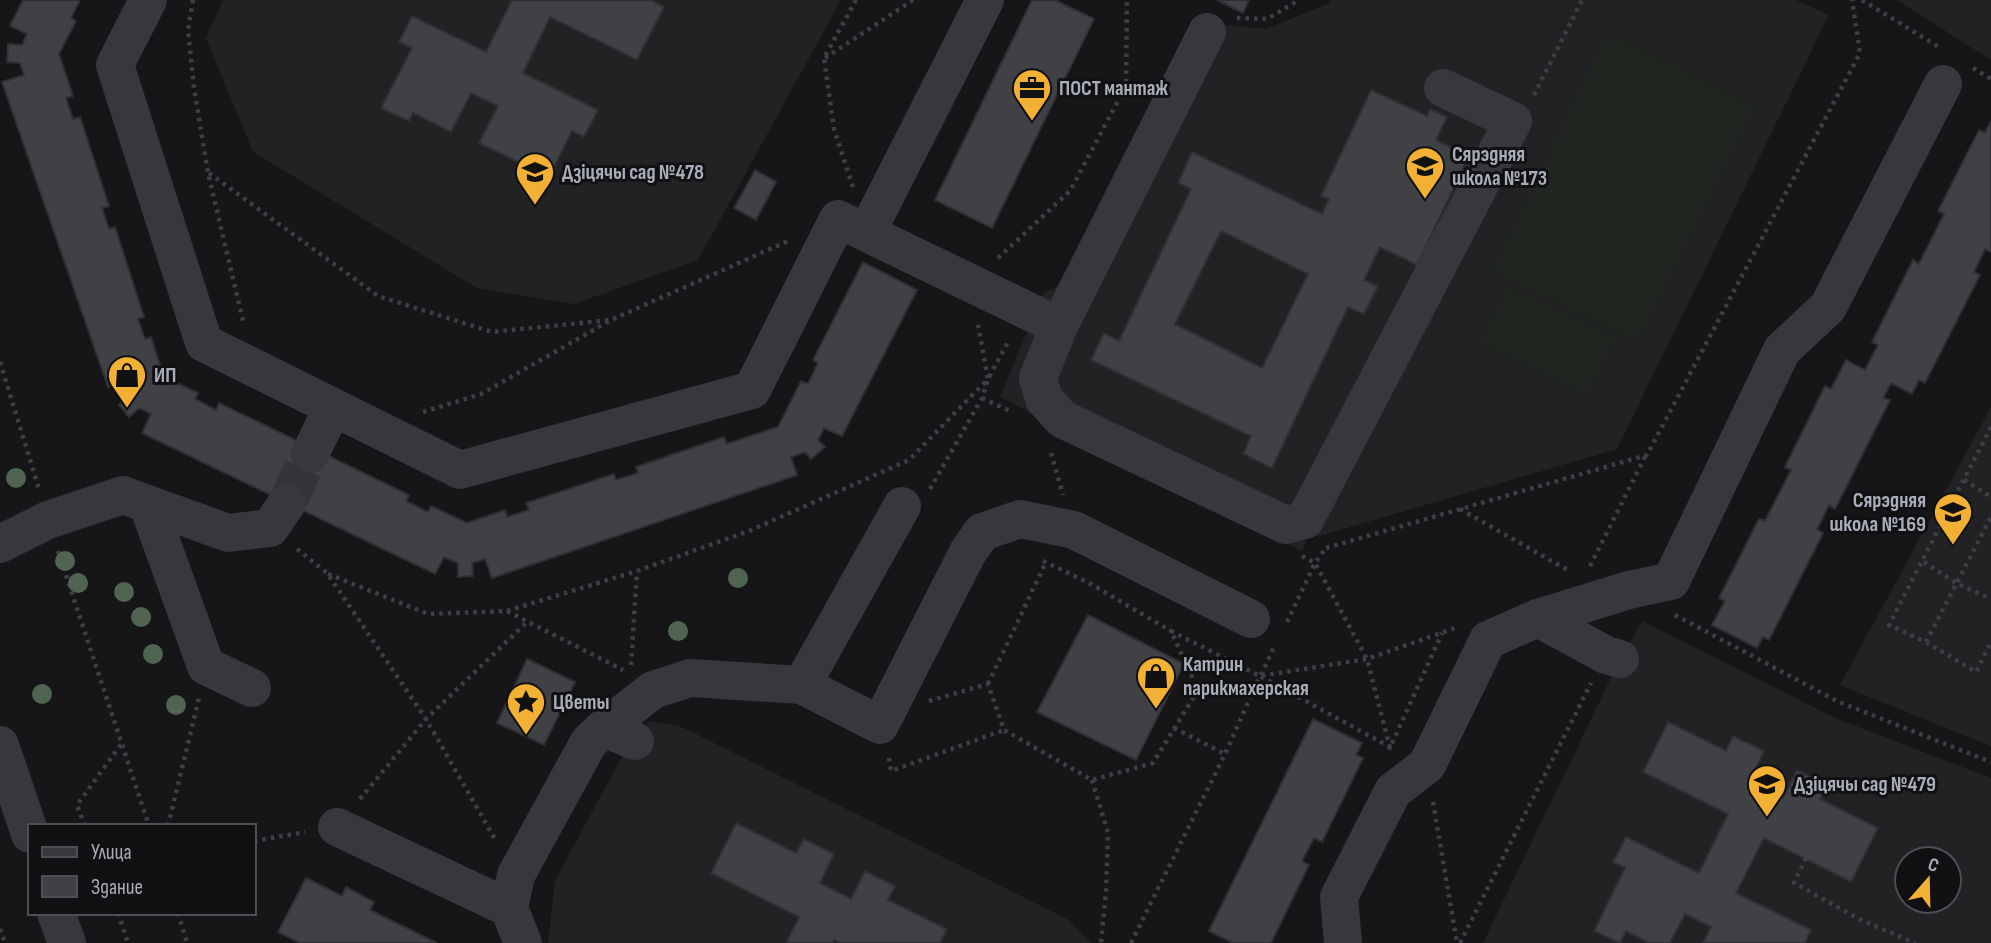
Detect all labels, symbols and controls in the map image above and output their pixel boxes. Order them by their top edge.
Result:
office icon: ПОСТ мантаж [1011,67,1053,122]
place label: ПОСТ мантаж [1059,76,1168,101]
place label: Сярэдняя школа №173 [1452,142,1547,191]
school or university icon: Сярэдняя школа №173 [1404,145,1446,200]
school or university icon: Дзіцячы сад №478 [514,151,556,206]
place label: Дзіцячы сад №478 [562,160,704,185]
shop icon: ИП [106,354,148,409]
place label: ИП [154,363,176,388]
place label: Сярэдняя школа №169 [1830,488,1926,537]
school or university icon: Сярэдняя школа №169 [1932,491,1974,546]
place label: Катрин парикмахерская [1183,652,1309,701]
shop icon: Катрин парикмахерская [1135,655,1177,710]
place icon: Цветы [505,681,547,736]
place label: Цветы [553,690,609,715]
school or university icon: Дзіцячы сад №479 [1746,763,1788,818]
place label: Дзіцячы сад №479 [1794,772,1936,797]
legend [28,824,256,915]
text: Улица [91,840,132,865]
north arrow [1893,845,1963,915]
text: С [1925,853,1942,878]
text: Здание [91,875,143,900]

